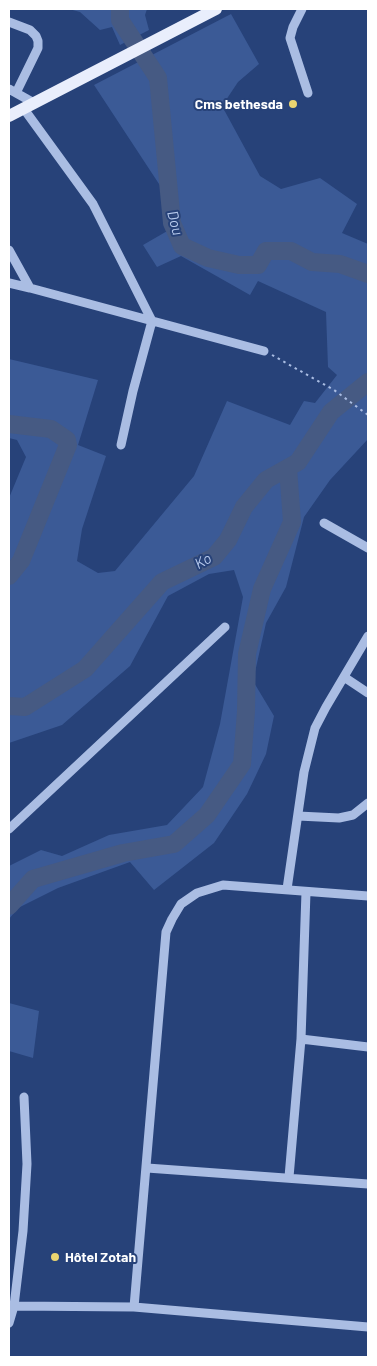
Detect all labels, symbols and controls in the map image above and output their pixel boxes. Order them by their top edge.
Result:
place label: Cms bethesda [195,96,283,112]
marker: Cms bethesda [287,98,299,110]
water label: Dou [163,209,187,237]
water label: Ko [191,549,215,573]
place label: Hôtel Zotah [65,1249,136,1265]
marker: Hôtel Zotah [49,1251,61,1263]

